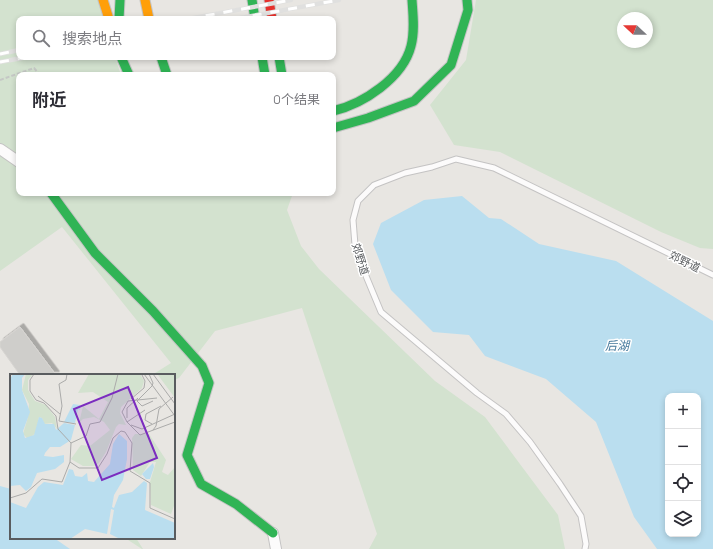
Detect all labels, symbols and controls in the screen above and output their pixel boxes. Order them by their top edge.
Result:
north arrow [617,12,653,48]
search box [16,16,336,60]
icon: search [30,27,52,49]
text: 搜索地点 [62,28,122,49]
text: 附近 [32,88,66,111]
text: 0个结果 [273,90,320,108]
street label: 郊野道 [349,241,373,277]
street label: 郊野道 [667,247,703,275]
water label: 后湖 [605,337,631,354]
inset map [10,374,175,539]
map controls [665,393,701,537]
button: + [665,393,701,429]
button: − [665,429,701,465]
button: locate [665,465,701,501]
button: layers [665,501,701,537]

